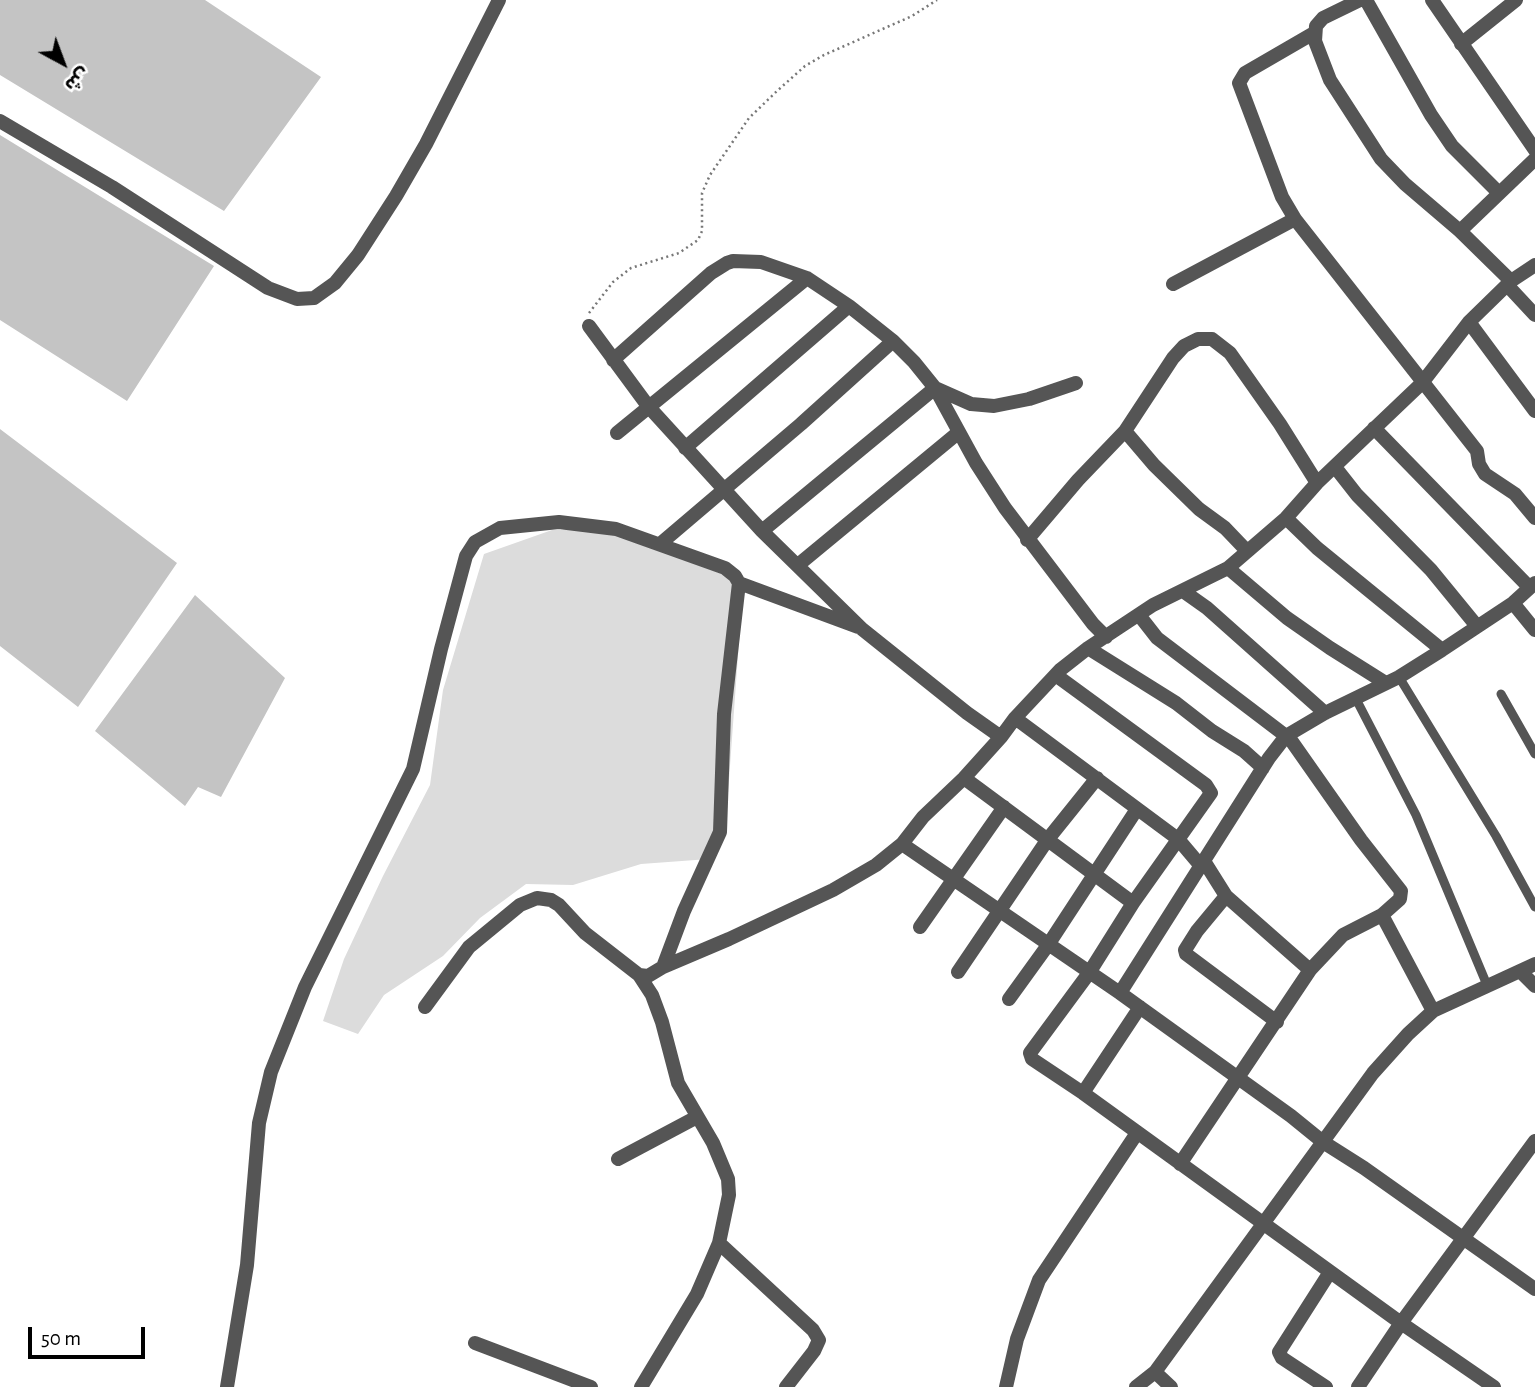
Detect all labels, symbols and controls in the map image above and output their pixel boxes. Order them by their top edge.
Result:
north arrow [28,28,98,98]
text: ش [61,64,93,95]
scale bar [32,1314,149,1358]
text: 50 m [41,1328,81,1349]

